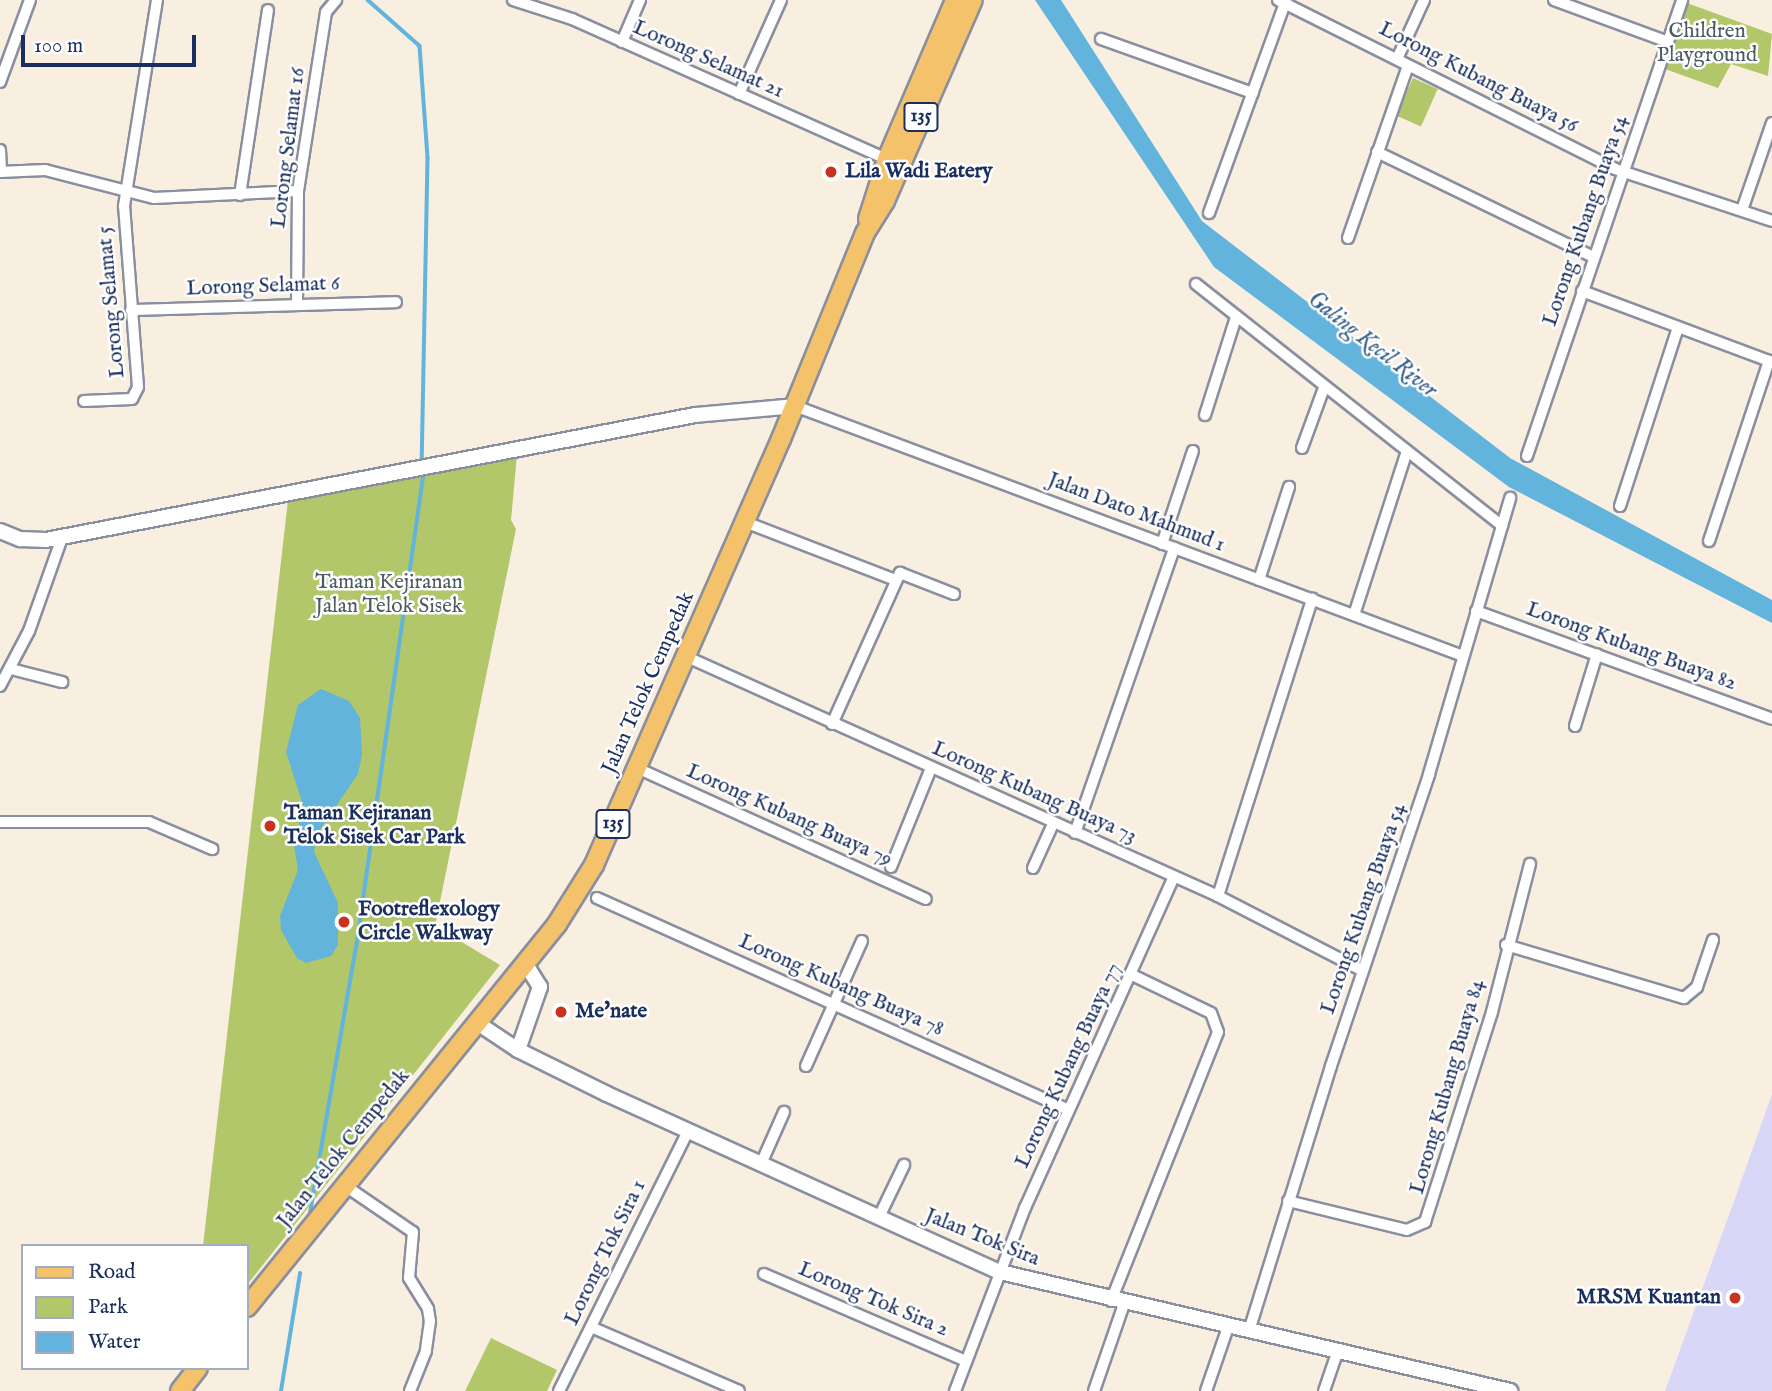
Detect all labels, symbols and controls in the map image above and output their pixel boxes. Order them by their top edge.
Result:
street label: Lorong Selamat 21 [629,15,787,105]
street label: Lorong Kubang Buaya 56 [1374,17,1582,139]
park label: Children Playground [1657,19,1757,69]
scale bar [24,21,200,65]
text: 100 m [34,33,83,60]
street label: Lorong Selamat 16 [267,66,311,230]
road number: 135 [902,102,940,132]
street label: Lorong Kubang Buaya 54 [1538,112,1634,330]
place label: Lila Wadi Eatery [845,159,993,185]
marker: Lila Wadi Eatery [823,164,839,180]
street label: Lorong Selamat 5 [93,225,131,379]
street label: Lorong Selamat 6 [186,272,340,302]
water label: Galing Kecil River [1302,286,1442,404]
street label: Jalan Dato Mahmud 1 [1044,468,1228,558]
park label: Taman Kejiranan Jalan Telok Sisek [315,570,463,620]
street label: Jalan Telok Cempedak [597,588,701,778]
street label: Lorong Kubang Buaya 82 [1523,597,1739,697]
street label: Lorong Kubang Buaya 73 [928,737,1140,849]
street label: Lorong Kubang Buaya 79 [682,759,896,873]
street label: Lorong Kubang Buaya 54 [1316,800,1412,1018]
place label: Taman Kejiranan Telok Sisek Car Park [284,801,465,851]
road number: 135 [594,808,632,839]
marker: Taman Kejiranan Telok Sisek Car Park [262,818,278,834]
place label: Footreflexology Circle Walkway [358,897,500,947]
marker: Footreflexology Circle Walkway [336,914,352,930]
street label: Lorong Kubang Buaya 78 [735,929,947,1043]
street label: Lorong Kubang Buaya 77 [1010,960,1128,1172]
street label: Lorong Kubang Buaya 84 [1405,977,1491,1197]
place label: Me'nate [575,999,647,1025]
marker: Me'nate [553,1004,569,1020]
street label: Jalan Telok Cempedak [272,1065,416,1233]
street label: Lorong Tok Sira 1 [560,1176,652,1330]
street label: Jalan Tok Sira [921,1204,1043,1272]
legend [21,1244,248,1370]
street label: Lorong Tok Sira 2 [794,1257,952,1343]
text: Road [88,1259,135,1286]
place label: MRSM Kuantan [1577,1285,1721,1311]
marker: MRSM Kuantan [1727,1290,1743,1306]
text: Park [88,1294,128,1321]
text: Water [88,1329,140,1356]

